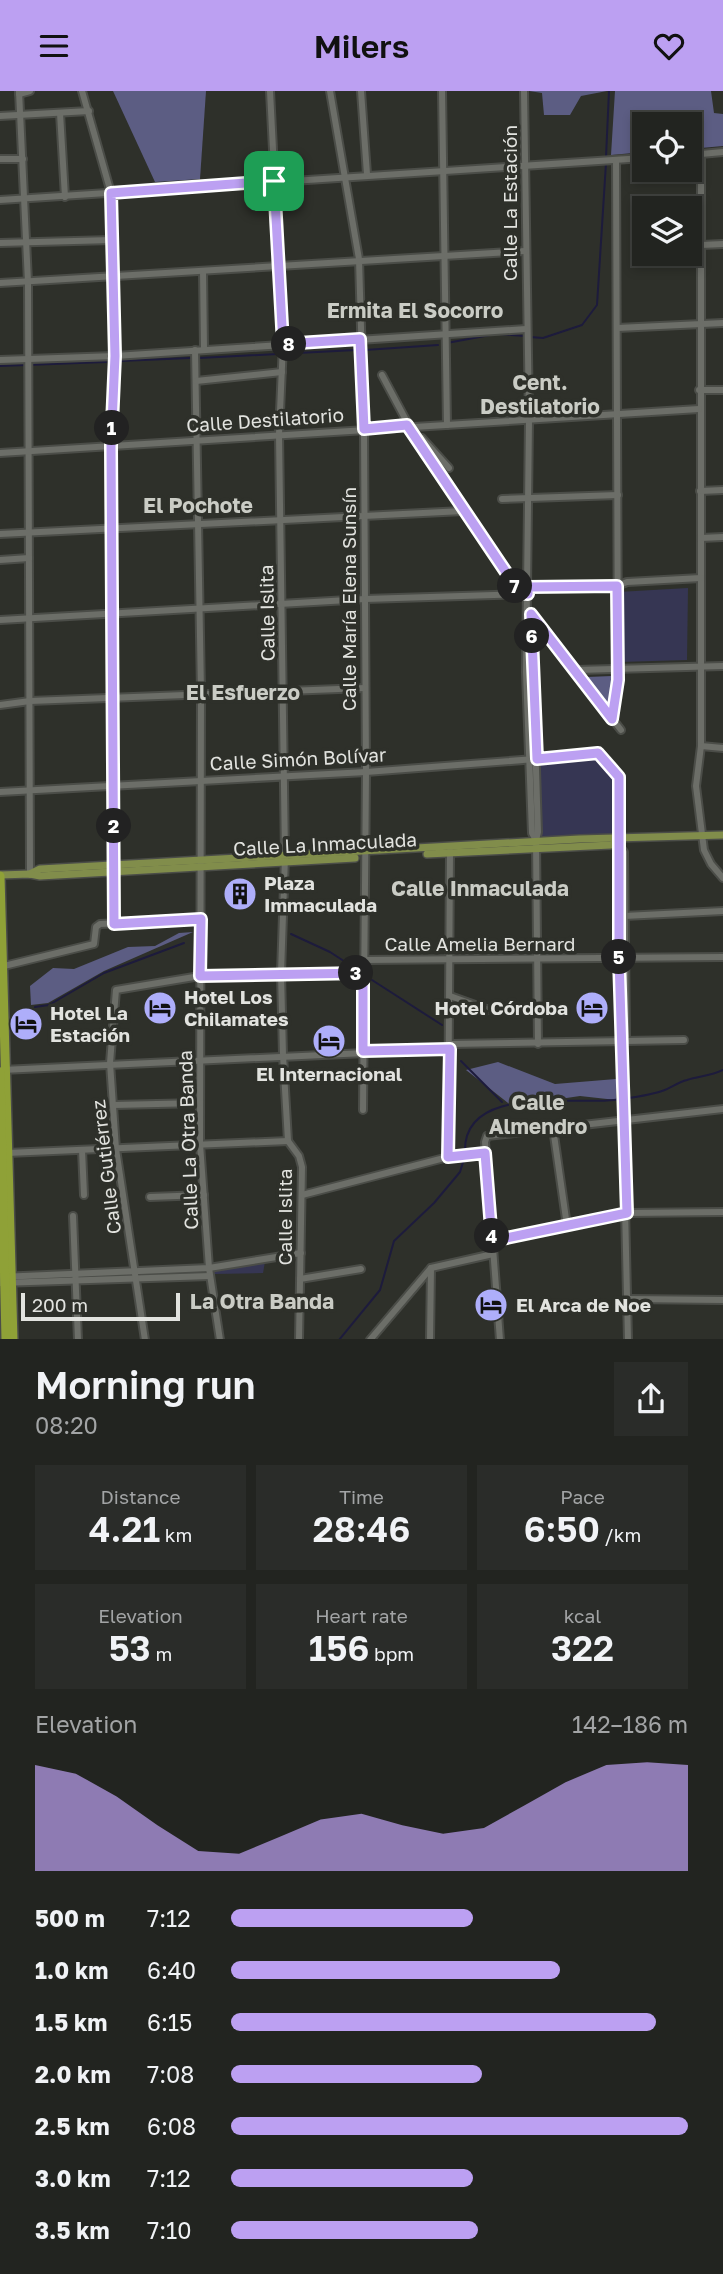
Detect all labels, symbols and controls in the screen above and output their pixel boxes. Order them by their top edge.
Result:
icon: menu [35,27,73,65]
text: Milers [314,27,409,65]
icon: heart [650,27,688,65]
map controls [632,112,702,266]
button: locate [632,112,702,182]
street label: Calle La Estación [498,125,521,281]
pin [244,151,304,211]
icon: arrive [255,162,293,200]
button: layers [632,196,702,266]
district label: Ermita El Socorro [327,297,503,323]
pin: 8 [272,327,306,361]
text: 8 [282,332,295,355]
district label: Cent. Destilatorio [480,369,600,419]
street label: Calle Destilatorio [185,403,345,436]
pin: 1 [94,411,130,445]
text: 1 [107,416,116,439]
street label: Calle María Elena Sunsín [337,487,360,711]
district label: El Pochote [143,492,253,518]
street label: Calle Islita [254,564,279,662]
pin: 7 [498,568,532,603]
text: 7 [509,574,520,597]
pin: 6 [514,619,550,653]
text: 6 [525,624,538,647]
district label: El Esfuerzo [186,679,300,705]
street label: Calle Simón Bolívar [209,742,387,775]
pin: 2 [96,809,132,843]
text: 2 [108,814,119,837]
street label: Calle La Inmaculada [232,827,418,860]
place label: Plaza Immaculada [264,871,377,916]
building icon: Plaza Immaculada [221,875,259,913]
district label: Calle Inmaculada [391,875,569,901]
street label: Calle Amelia Bernard [384,932,576,955]
pin: 5 [602,939,636,975]
text: 5 [613,945,624,968]
pin: 3 [338,955,374,991]
text: 3 [350,961,361,984]
place label: Hotel Los Chilamates [184,985,289,1030]
hotel icon: Hotel Los Chilamates [141,989,179,1027]
hotel icon: Hotel Córdoba [573,989,611,1027]
place label: Hotel Córdoba [435,996,568,1019]
place label: Hotel La Estación [50,1001,130,1046]
hotel icon: Hotel La Estación [7,1005,45,1043]
hotel icon: El Internacional [310,1022,348,1060]
street label: Calle La Otra Banda [173,1050,202,1230]
place label: El Internacional [256,1062,402,1085]
district label: Calle Almendro [489,1089,587,1139]
street label: Calle Gutiérrez [86,1098,125,1236]
street label: Calle Islita [273,1169,296,1265]
pin: 4 [475,1219,510,1253]
text: 4 [486,1224,497,1247]
hotel icon: El Arca de Noe [472,1286,510,1324]
district label: La Otra Banda [190,1288,334,1314]
scale bar [21,1290,180,1322]
text: 200 m [32,1293,88,1316]
place label: El Arca de Noe [516,1293,651,1316]
text: Morning run [35,1362,256,1407]
button: share [614,1362,688,1436]
text: 08:20 [35,1411,98,1439]
text: Distance [101,1485,180,1508]
text: Time [339,1485,384,1508]
text: Pace [560,1485,605,1508]
text: 4.21 [89,1508,160,1550]
text: 28:46 [313,1508,410,1550]
text: 6:50 [524,1508,600,1550]
text: km [160,1523,192,1546]
text: /km [600,1523,641,1546]
text: Elevation [98,1604,183,1627]
text: Heart rate [315,1604,408,1627]
text: kcal [564,1604,601,1627]
text: 53 [109,1627,151,1669]
text: 156 [309,1627,369,1669]
text: 322 [551,1627,614,1669]
text: m [151,1642,172,1665]
text: bpm [369,1642,414,1665]
text: Elevation [35,1710,137,1738]
text: 142–186 m [572,1710,688,1738]
text: 500 m [35,1904,105,1932]
text: 7:12 [147,1904,191,1932]
text: 1.0 km [35,1956,108,1984]
text: 6:40 [147,1956,196,1984]
text: 1.5 km [35,2008,107,2036]
text: 6:15 [147,2008,192,2036]
text: 2.0 km [35,2060,111,2088]
text: 7:08 [147,2060,194,2088]
text: 2.5 km [35,2112,110,2140]
text: 6:08 [147,2112,196,2140]
text: 3.0 km [35,2164,111,2192]
text: 7:12 [147,2164,191,2192]
text: 3.5 km [35,2216,110,2244]
text: 7:10 [147,2216,192,2244]

